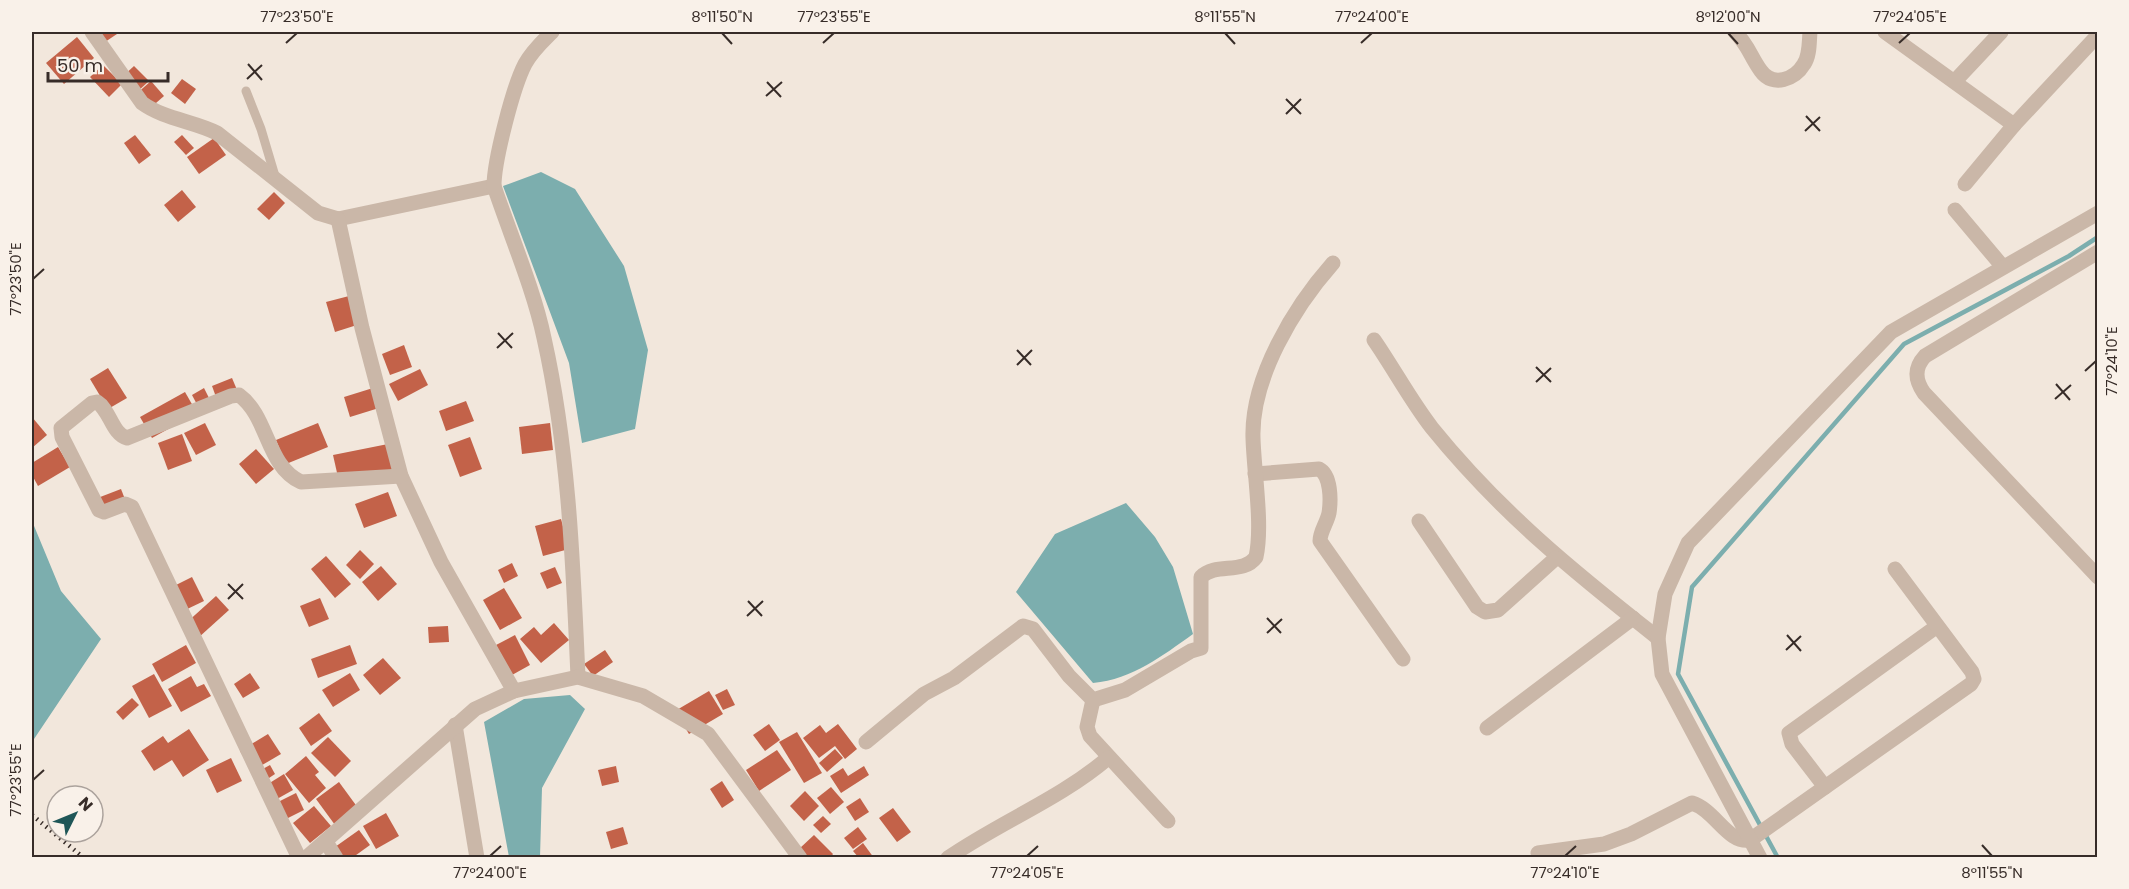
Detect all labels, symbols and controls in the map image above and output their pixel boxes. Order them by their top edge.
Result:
text: 77°23'50"E [260,6,334,27]
text: 8°11'50"N [691,6,753,27]
text: 77°23'55"E [797,6,871,27]
text: 8°11'55"N [1194,6,1256,27]
text: 77°24'00"E [1335,6,1409,27]
text: 8°12'00"N [1695,6,1761,27]
text: 77°24'05"E [1873,6,1947,27]
scale bar [48,45,168,83]
text: 50 m [57,53,103,78]
text: 77°23'50"E [5,242,26,316]
text: 77°24'10"E [2101,326,2122,396]
text: 77°23'55"E [5,743,26,817]
north arrow [45,784,105,844]
text: N [73,792,98,816]
text: 77°24'00"E [453,862,527,883]
text: 77°24'05"E [990,862,1064,883]
text: 77°24'10"E [1530,862,1600,883]
text: 8°11'55"N [1961,862,2023,883]

